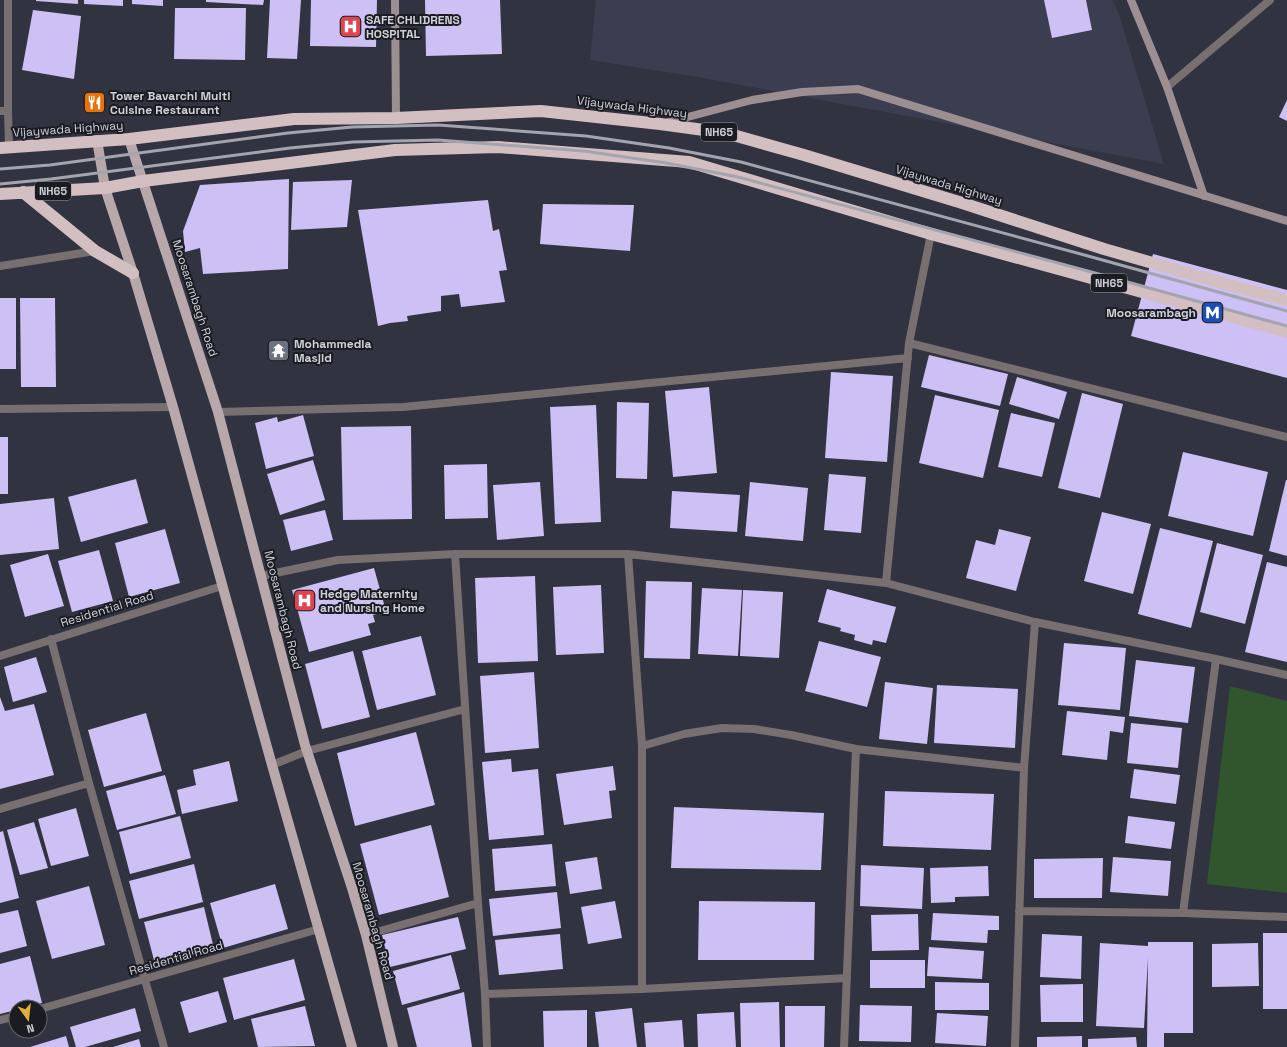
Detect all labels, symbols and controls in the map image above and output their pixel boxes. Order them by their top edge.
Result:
place label: SAFE CHLIDRENS HOSPITAL [366,12,460,42]
hospital icon: SAFE CHLIDRENS HOSPITAL [337,14,363,40]
place label: Tower Bavarchi Multi Cuisine Restaurant [110,88,230,118]
restaurant icon: Tower Bavarchi Multi Cuisine Restaurant [82,90,108,116]
street label: Vijaywada Highway [576,92,688,122]
street label: Vijaywada Highway [12,117,124,141]
road number: NH65 [701,123,737,141]
street label: Vijaywada Highway [894,161,1004,209]
road number: NH65 [35,182,71,200]
street label: Moosarambagh Road [169,238,221,358]
road number: NH65 [1091,274,1127,292]
metro station icon: Moosarambagh [1199,300,1225,326]
place label: Moosarambagh [1106,305,1196,321]
place label: Mohammedia Masjid [294,336,372,366]
temple icon: Mohammedia Masjid [266,338,292,364]
street label: Moosarambagh Road [260,549,306,671]
place label: Hedge Maternity and Nursing Home [320,586,425,616]
street label: Residential Road [58,587,156,631]
hospital icon: Hedge Maternity and Nursing Home [292,588,318,614]
street label: Moosarambagh Road [348,860,398,982]
street label: Residential Road [127,937,225,979]
north arrow [8,999,48,1039]
text: N [25,1021,36,1036]

